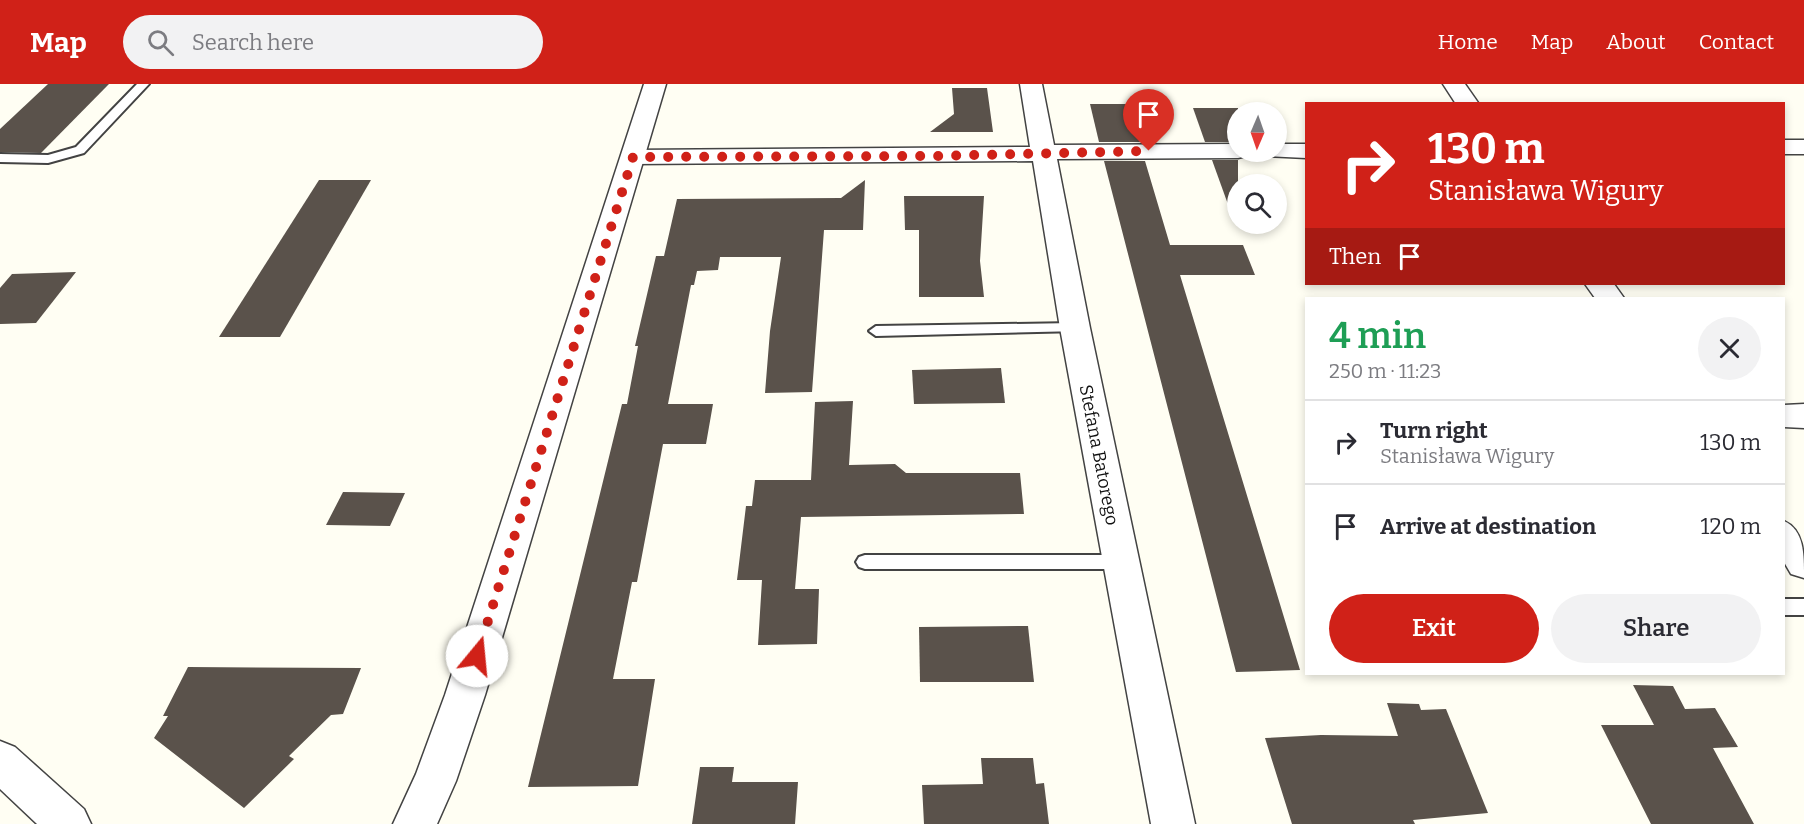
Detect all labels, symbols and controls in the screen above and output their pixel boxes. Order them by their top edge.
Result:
search box [123,15,543,69]
text: Map [30,26,87,59]
icon: search [144,26,177,59]
text: Search here [192,29,314,56]
text: Home [1438,29,1498,55]
text: Map [1531,29,1573,55]
text: About [1606,29,1666,55]
text: Contact [1699,29,1774,55]
pin [1123,89,1174,151]
icon: arrive [1132,98,1165,131]
north arrow [1227,102,1287,162]
map controls [1227,102,1287,234]
text: 130 m [1428,124,1545,174]
icon: right [1329,126,1407,204]
button: search [1227,174,1287,234]
text: Stanisława Wigury [1428,175,1663,207]
icon: arrive [1393,240,1426,273]
text: Then [1329,243,1381,270]
text: 4 min [1329,314,1426,358]
button: close [1698,317,1761,380]
text: 250 m · 11:23 [1329,359,1441,383]
street label: Stefana Batorego [1075,383,1123,527]
text: Turn right [1380,417,1488,444]
icon: right [1329,426,1362,459]
text: 130 m [1700,429,1761,456]
text: Stanisława Wigury [1380,444,1554,468]
icon: arrive [1329,510,1362,543]
text: Arrive at destination [1380,513,1596,540]
text: 120 m [1701,513,1761,540]
button: Exit [1329,594,1539,663]
button: Share [1551,594,1761,663]
position arrow [445,624,509,688]

